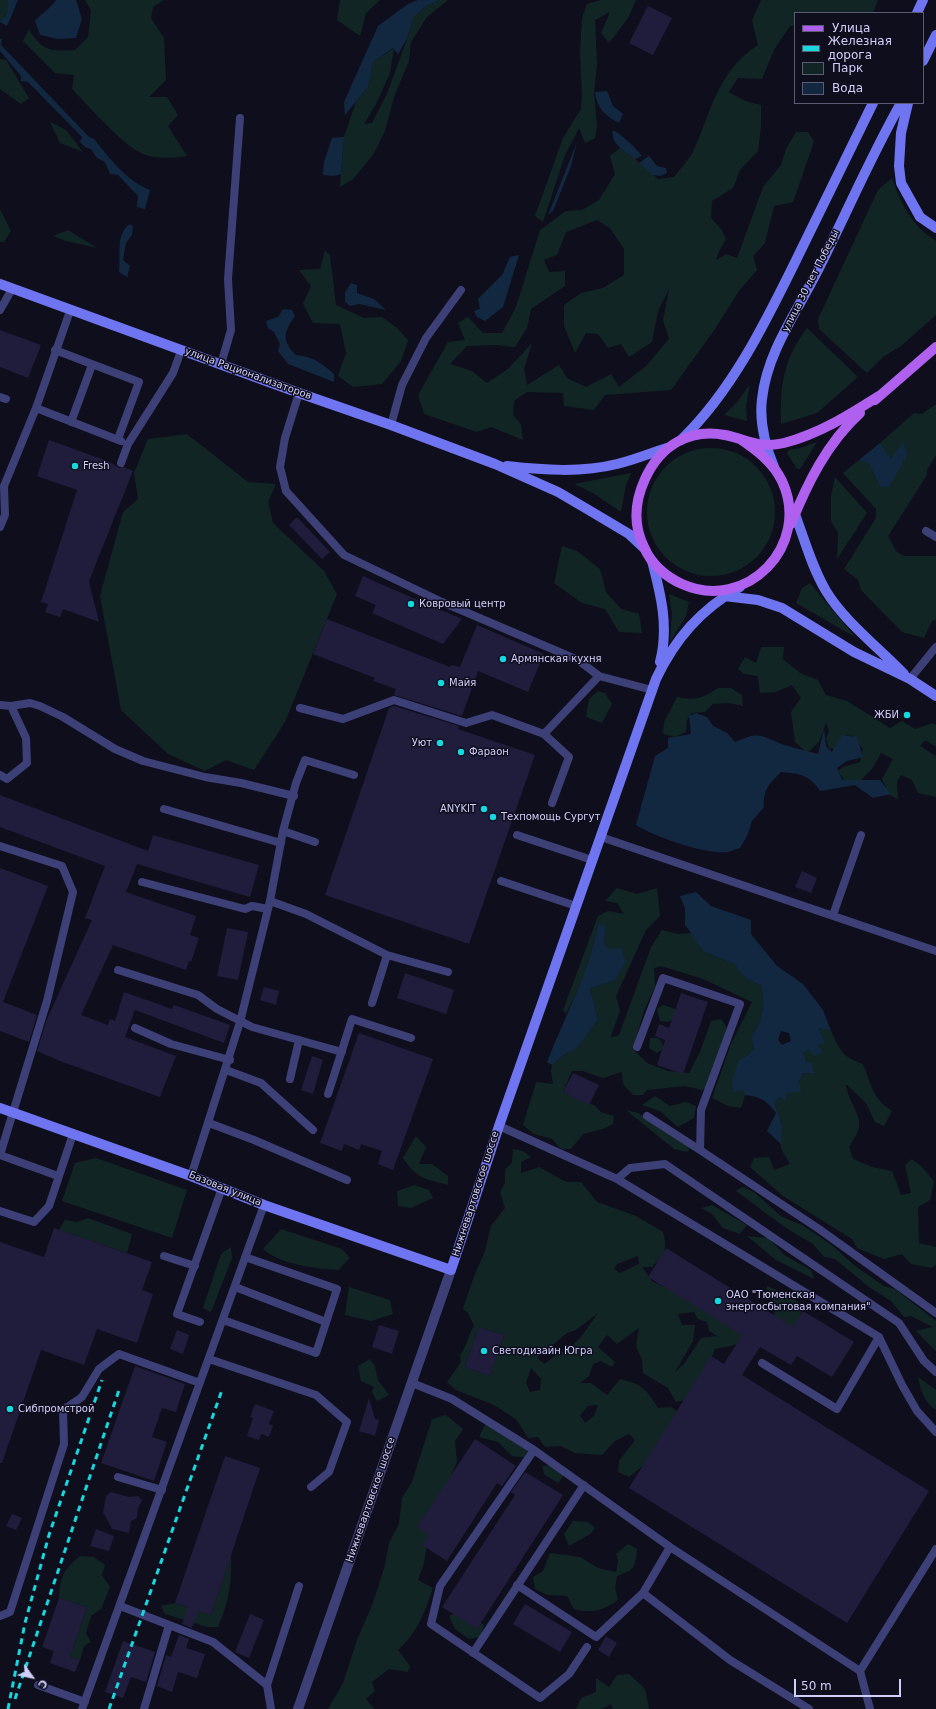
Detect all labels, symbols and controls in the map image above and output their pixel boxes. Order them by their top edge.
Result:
legend [794,12,924,104]
text: Улица [832,21,870,35]
text: Железная дорога [828,34,892,62]
text: Парк [832,61,863,75]
text: Вода [832,81,863,95]
street label: улица 30 лет Победы [780,228,842,334]
street label: улица Рационализаторов [183,345,313,403]
place label: Fresh [83,460,110,472]
marker: Fresh [70,461,80,471]
place label: Ковровый центр [419,598,506,610]
marker: Ковровый центр [406,599,416,609]
place label: Армянская кухня [511,653,602,665]
marker: Армянская кухня [498,654,508,664]
place label: Майя [449,677,476,689]
marker: Майя [436,678,446,688]
place label: ЖБИ [874,709,899,721]
marker: ЖБИ [902,710,912,720]
place label: Уют [412,737,432,749]
marker: Уют [435,738,445,748]
place label: Фараон [469,746,509,758]
marker: Фараон [456,747,466,757]
place label: ANYKIT [440,803,476,815]
marker: ANYKIT [479,804,489,814]
place label: Техпомощь Сургут [501,811,600,823]
marker: Техпомощь Сургут [488,812,498,822]
street label: Нижневартовское шоссе [450,1130,502,1258]
street label: Базовая улица [187,1169,263,1209]
place label: ОАО "Тюменская энергосбытовая компания" [726,1289,871,1312]
marker: ОАО "Тюменская энергосбытовая компания" [713,1296,723,1306]
place label: Светодизайн Югра [492,1345,593,1357]
marker: Светодизайн Югра [479,1346,489,1356]
place label: Сибпромстрой [18,1403,94,1415]
marker: Сибпромстрой [5,1404,15,1414]
street label: Нижневартовское шоссе [344,1436,398,1564]
north arrow [12,1657,52,1697]
scale bar [796,1671,903,1697]
text: С [35,1677,50,1691]
text: 50 m [801,1679,832,1693]

